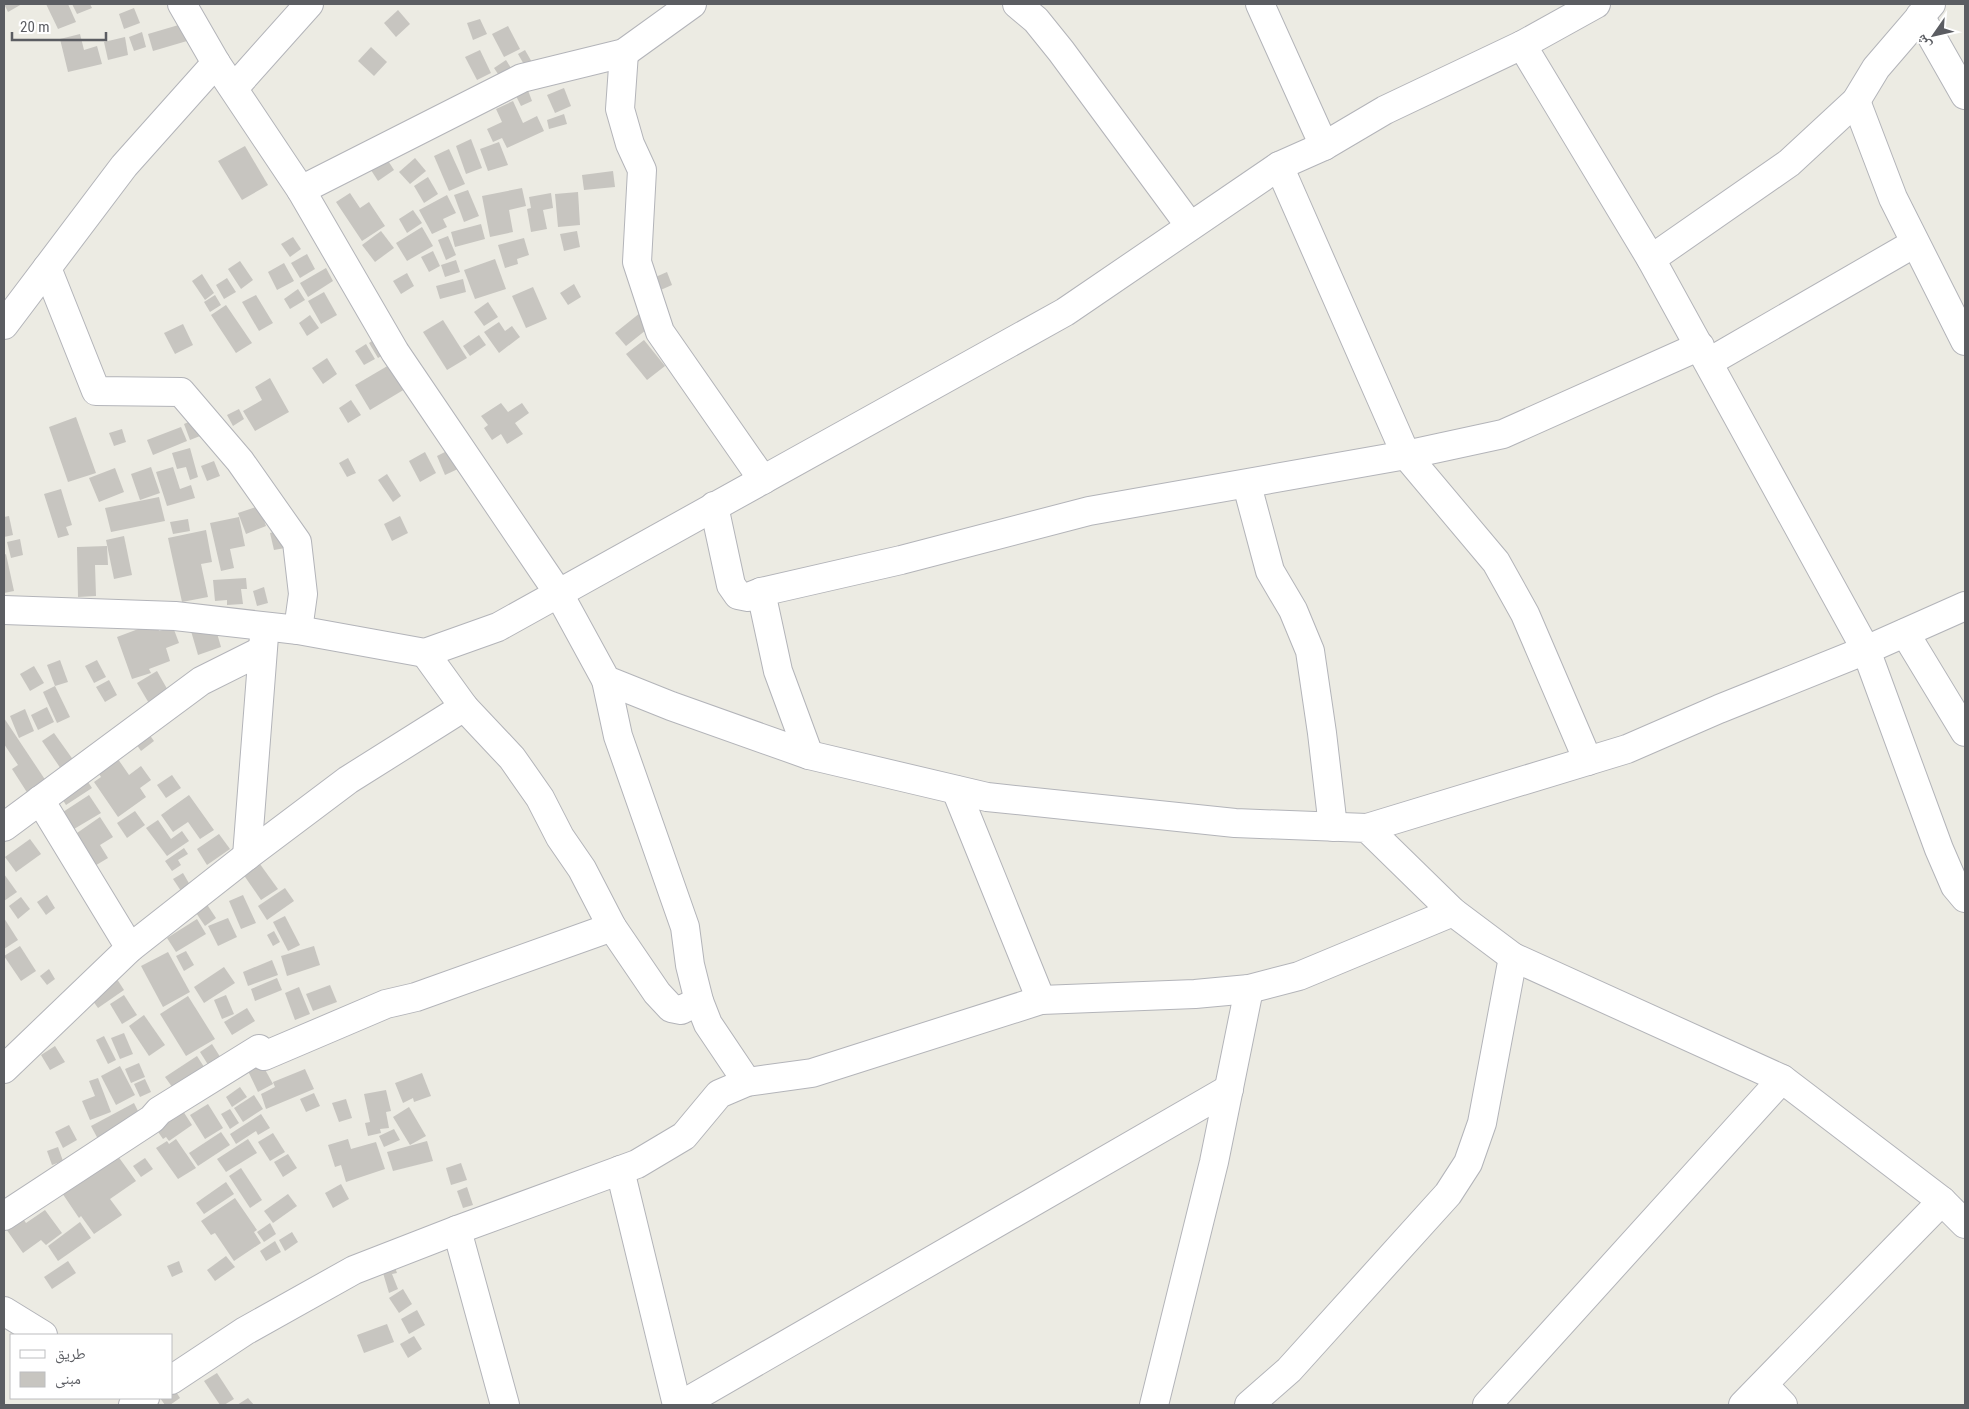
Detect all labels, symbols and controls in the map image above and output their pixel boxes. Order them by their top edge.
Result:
scale bar [12,10,106,42]
north arrow [1909,10,1959,60]
text: 20 m [20,18,50,36]
text: ش [1912,31,1935,53]
legend [10,1334,172,1399]
text: طريق [55,1345,86,1364]
text: مبنى [55,1370,81,1389]

